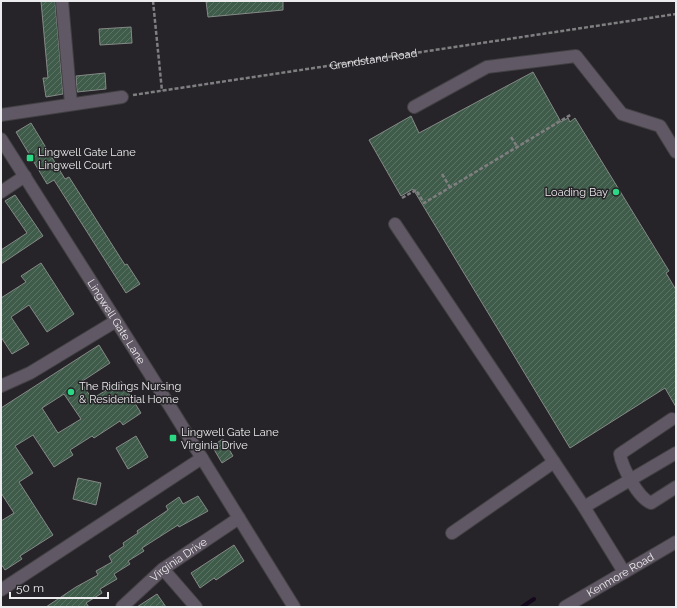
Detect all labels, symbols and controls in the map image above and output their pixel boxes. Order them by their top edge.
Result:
street label: Grandstand Road [329,46,418,72]
place label: Lingwell Gate Lane Lingwell Court [38,146,136,172]
marker: Lingwell Gate Lane Lingwell Court [25,153,35,163]
place label: Loading Bay [545,186,608,199]
marker: Loading Bay [611,187,621,197]
street label: Lingwell Gate Lane [85,277,149,367]
place label: The Ridings Nursing & Residential Home [79,380,181,406]
marker: The Ridings Nursing & Residential Home [66,387,76,397]
place label: Lingwell Gate Lane Virginia Drive [181,426,279,452]
marker: Lingwell Gate Lane Virginia Drive [168,433,178,443]
street label: Virginia Drive [147,535,210,584]
street label: Kenmore Road [584,550,656,599]
scale bar [10,574,108,600]
text: 50 m [16,581,44,595]

